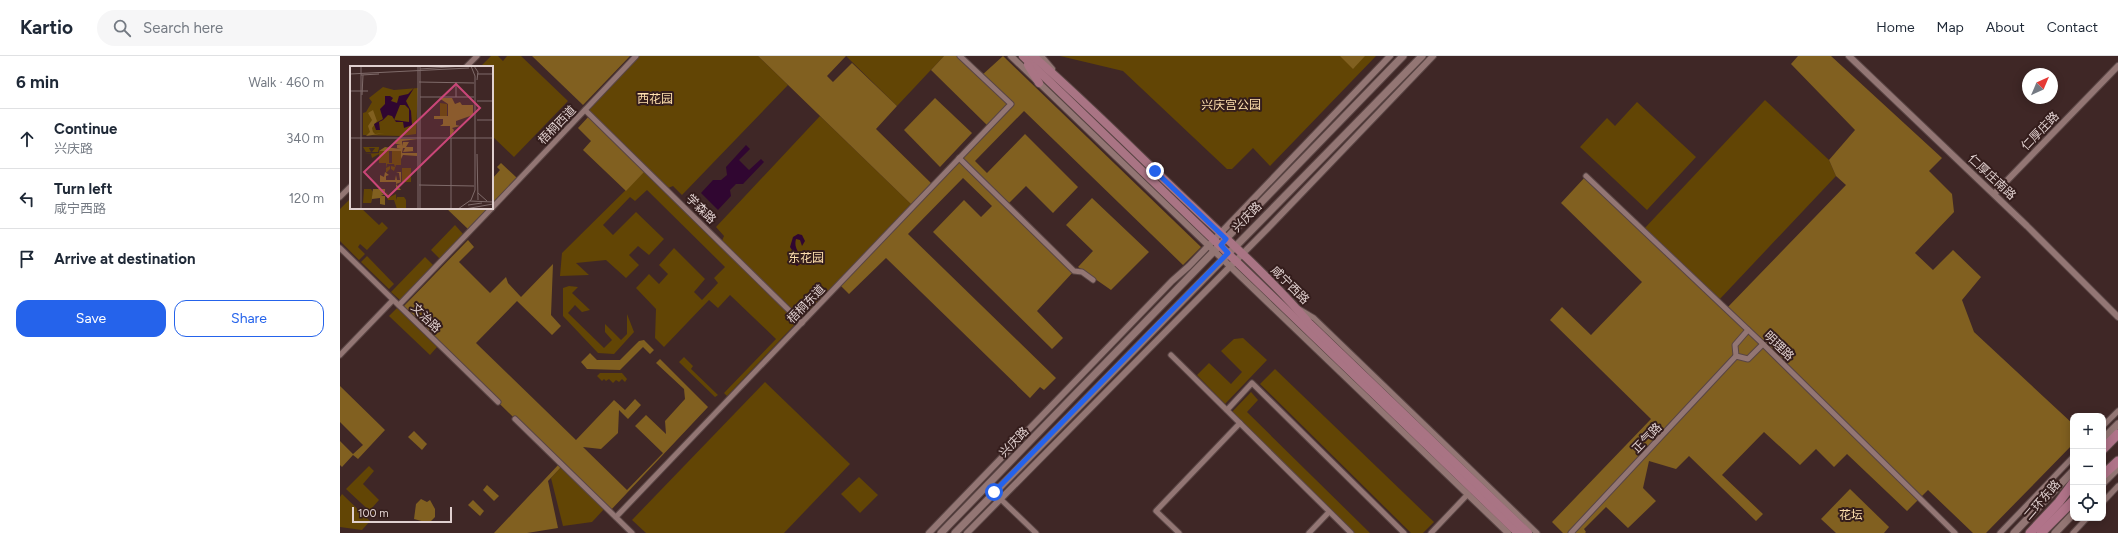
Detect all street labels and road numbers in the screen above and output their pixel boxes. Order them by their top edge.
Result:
street label: 梧桐西道 [535,103,579,147]
street label: 仁厚庄路 [2018,109,2062,153]
street label: 仁厚庄南路 [1965,151,2019,203]
street label: 学森路 [683,191,719,227]
street label: 兴庆路 [1229,199,1265,235]
street label: 咸宁西路 [1268,263,1312,307]
street label: 梧桐东道 [784,282,828,326]
street label: 文治路 [408,300,444,336]
street label: 明理路 [1761,328,1797,364]
street label: 正气路 [1629,420,1665,456]
street label: 兴庆路 [996,424,1032,460]
street label: 二环东路 [2021,477,2063,523]

